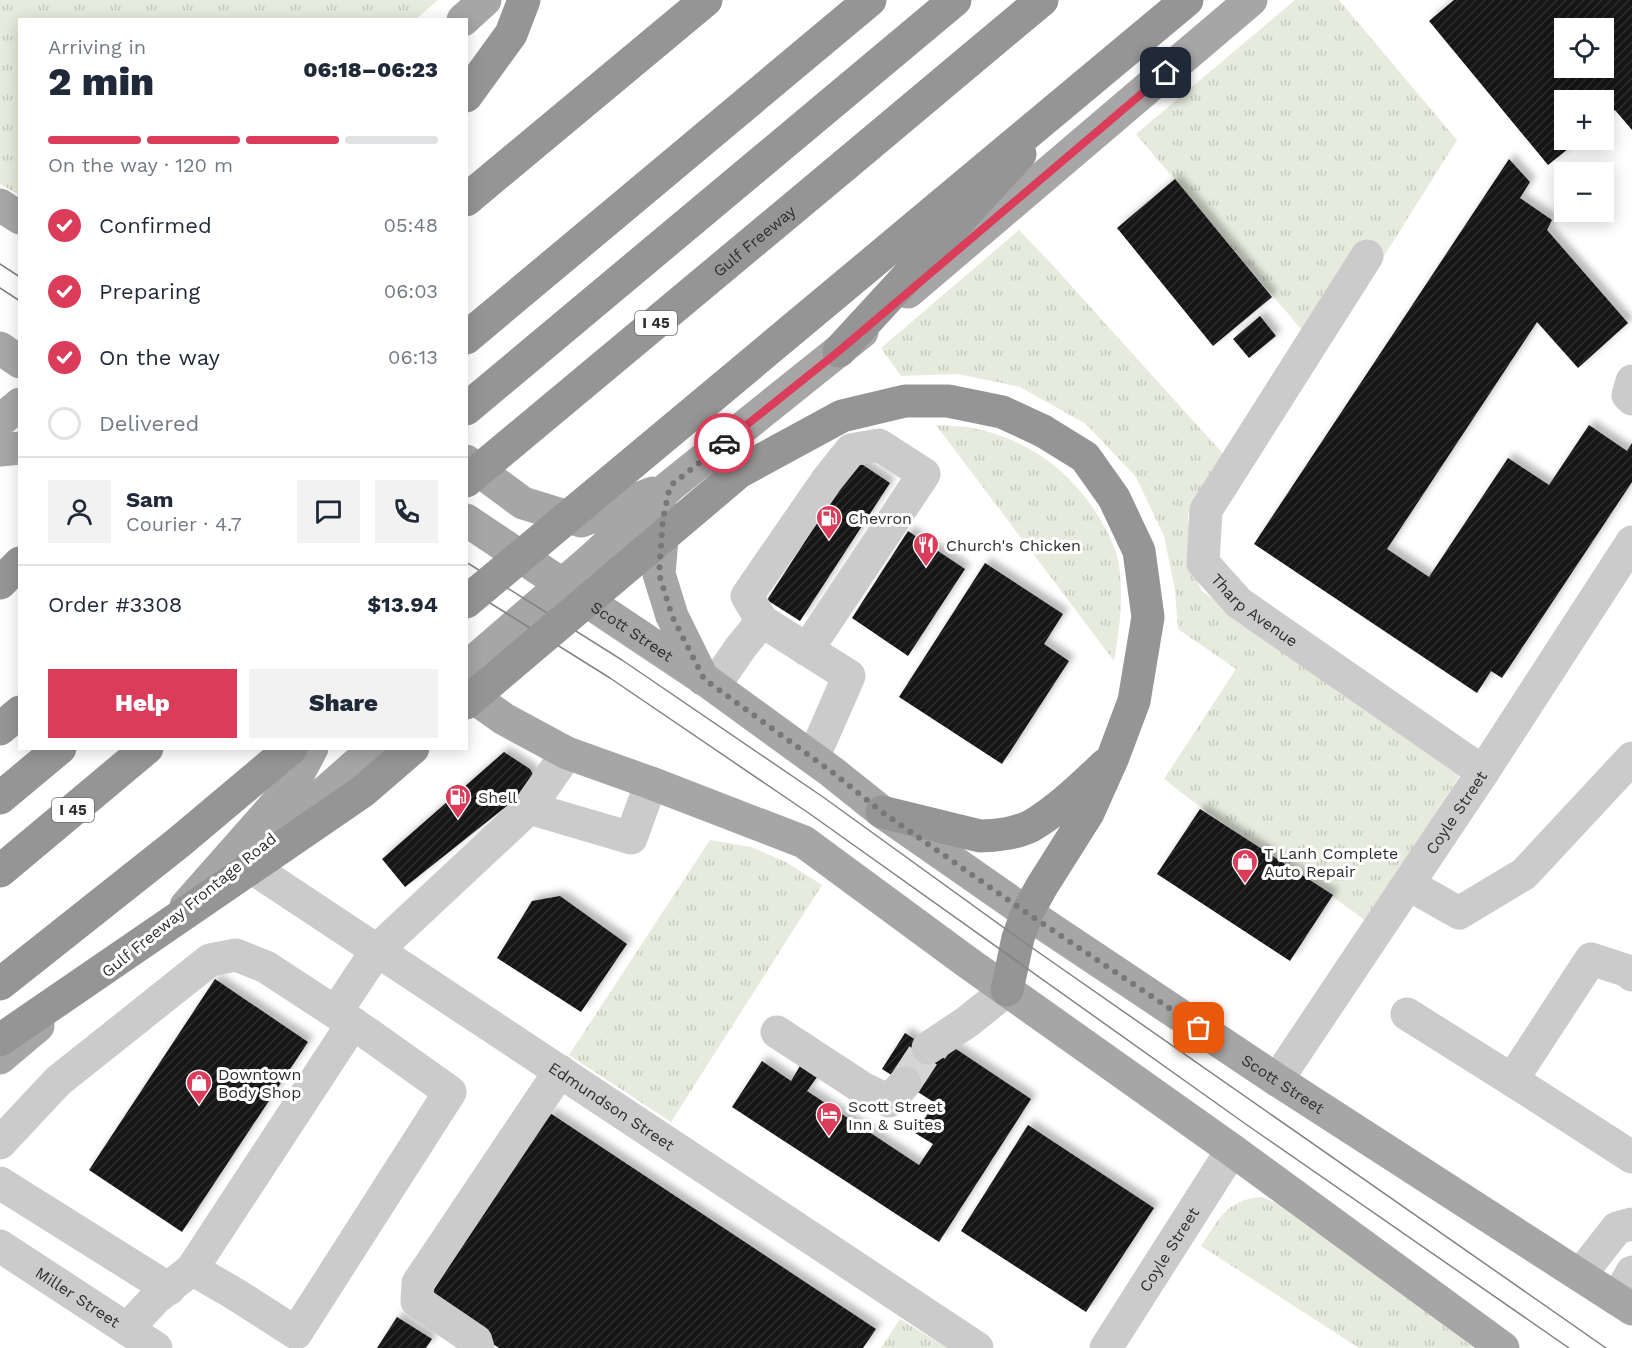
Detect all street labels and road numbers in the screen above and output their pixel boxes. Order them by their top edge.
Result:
street label: Gulf Freeway [709,201,800,281]
road number: I 45 [635,311,677,335]
street label: Tharp Avenue [1207,569,1302,650]
street label: Scott Street [588,597,677,665]
street label: Coyle Street [1421,767,1491,858]
road number: I 45 [52,798,94,822]
street label: Gulf Freeway Frontage Road [98,829,280,981]
street label: Scott Street [1238,1050,1328,1118]
street label: Edmundson Street [545,1058,678,1155]
street label: Coyle Street [1135,1203,1203,1295]
street label: Miller Street [32,1262,124,1331]

